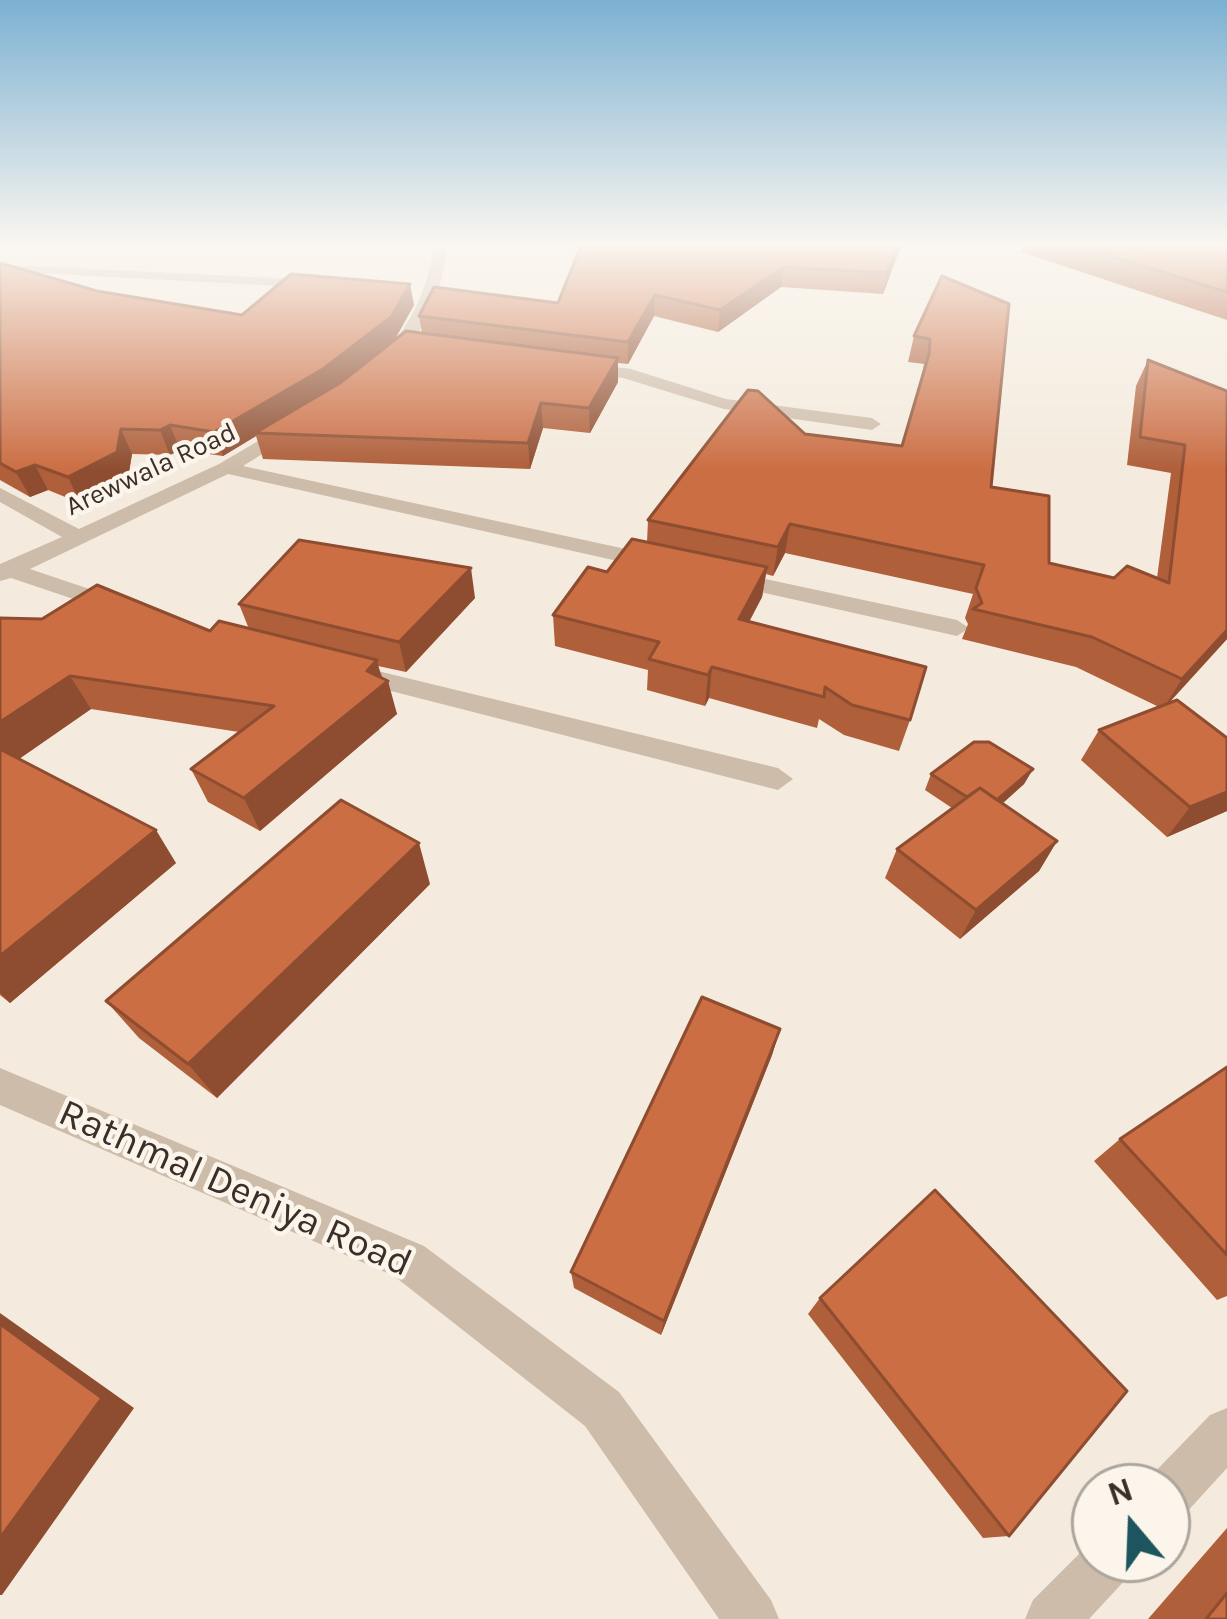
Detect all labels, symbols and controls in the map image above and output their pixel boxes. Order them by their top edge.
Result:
street label: Arewwala Road [61,416,241,524]
street label: Rathmal Deniya Road [51,1090,419,1288]
north arrow [1071,1463,1191,1583]
text: N [1103,1470,1138,1514]

